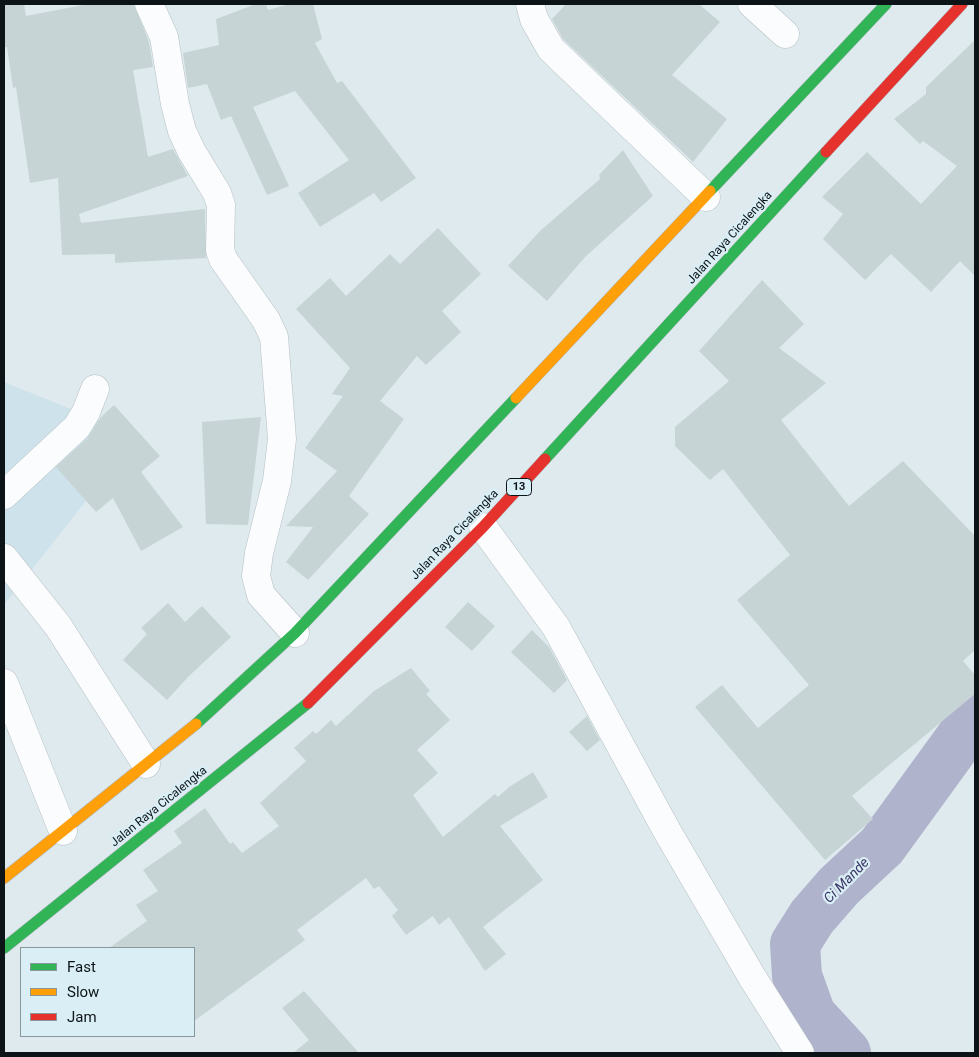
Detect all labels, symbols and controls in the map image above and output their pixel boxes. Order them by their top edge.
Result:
street label: Jalan Raya Cicalengka [685,189,775,287]
road number: 13 [506,478,532,496]
street label: Jalan Raya Cicalengka [408,487,502,583]
street label: Jalan Raya Cicalengka [108,764,210,850]
water label: Ci Mande [821,855,873,907]
legend [20,947,195,1037]
text: Fast [67,958,96,976]
text: Slow [67,983,99,1001]
text: Jam [67,1008,97,1026]

